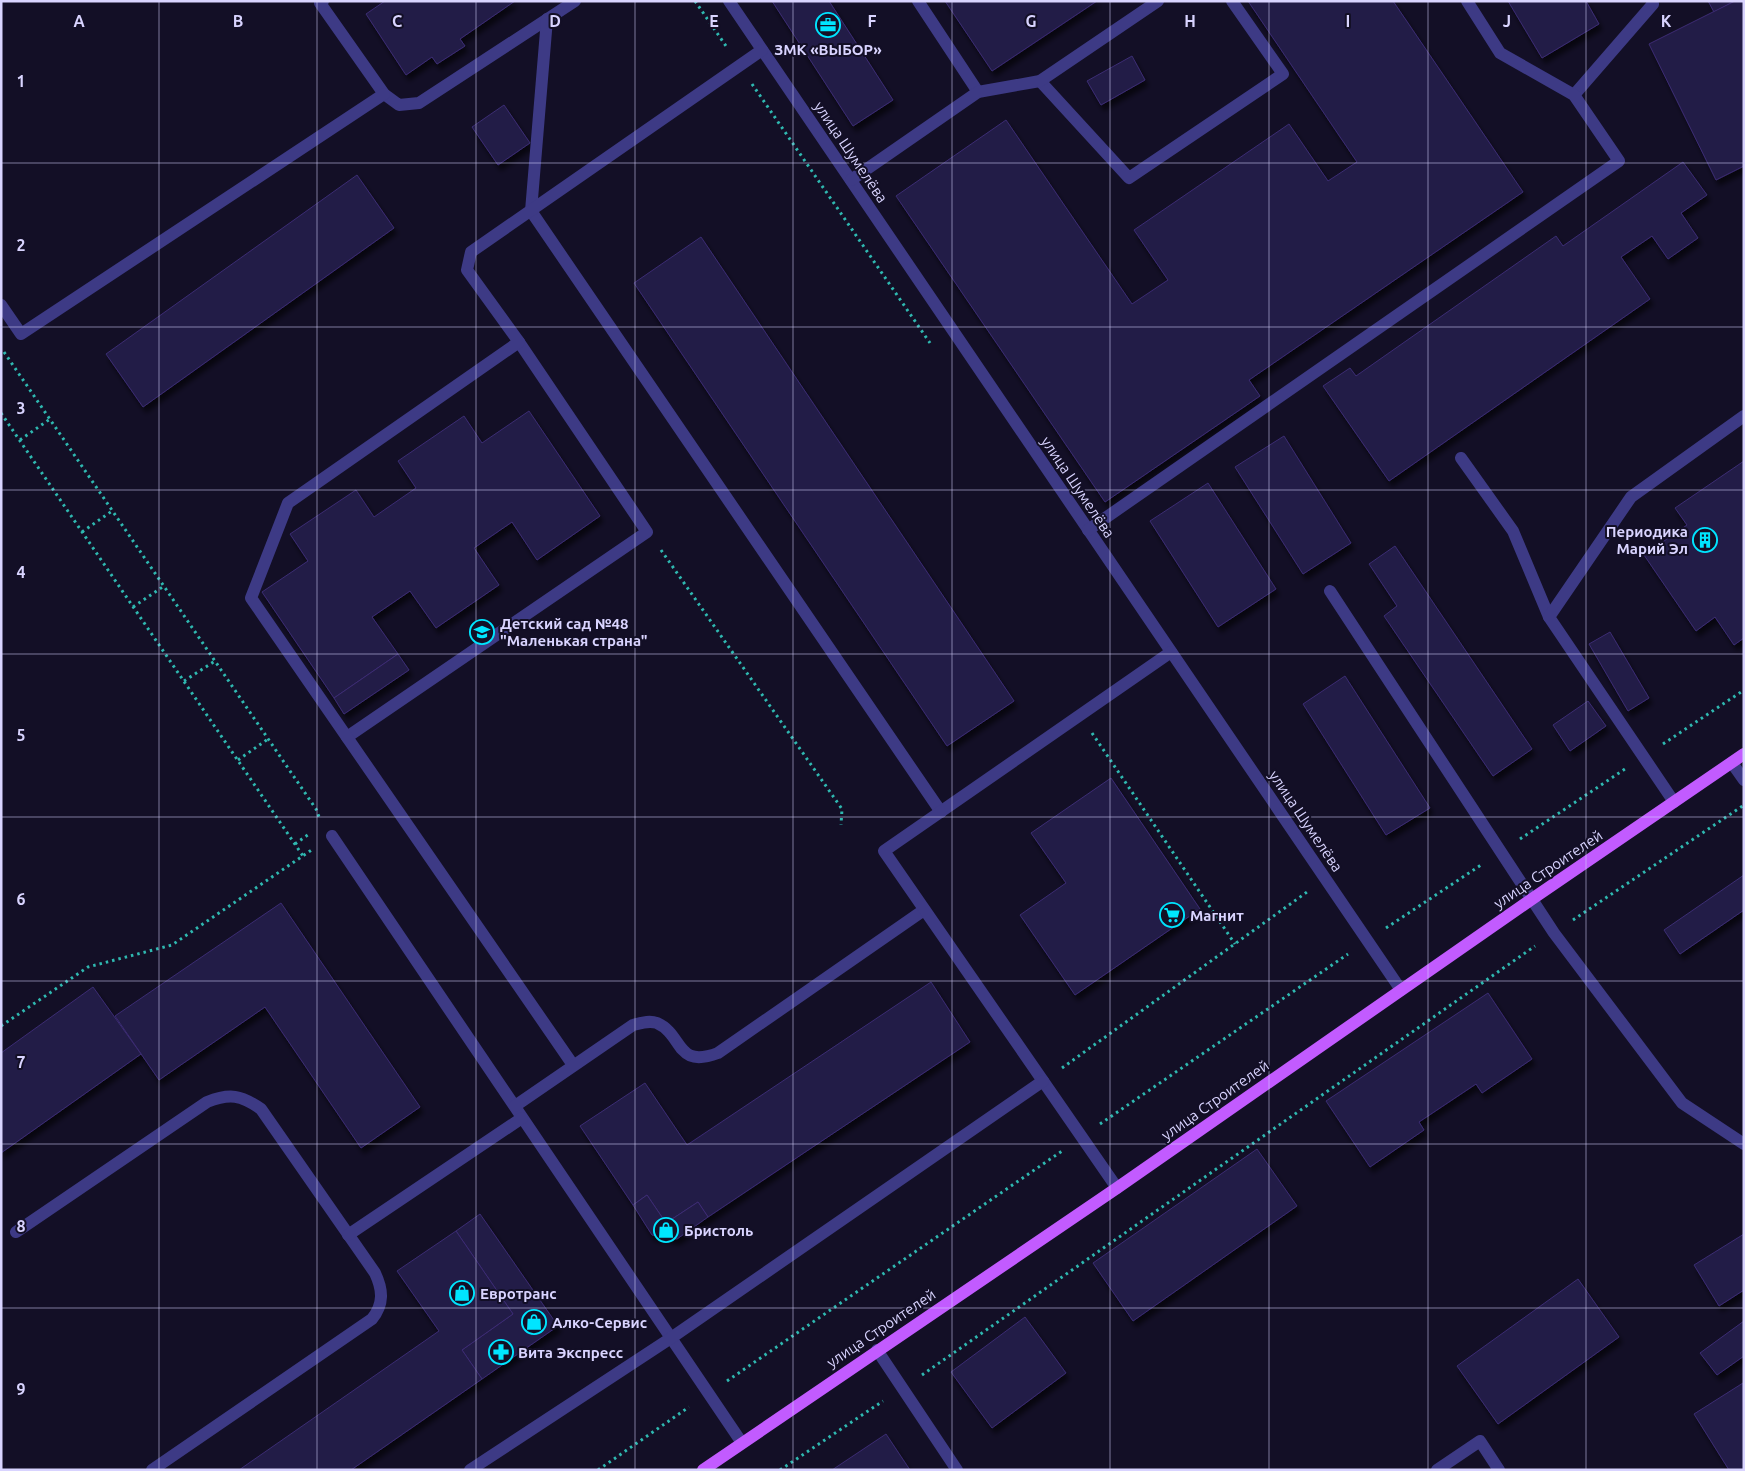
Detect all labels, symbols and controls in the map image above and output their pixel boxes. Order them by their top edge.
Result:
text: A [73,12,85,30]
text: B [233,12,243,30]
text: C [392,12,402,30]
text: D [549,12,561,30]
text: E [709,12,719,30]
office icon: ЗМК «ВЫБОР» [815,12,841,38]
text: F [868,12,877,30]
text: G [1025,12,1037,30]
text: H [1184,12,1196,30]
text: I [1346,12,1350,30]
text: J [1503,12,1511,30]
text: K [1661,12,1672,30]
place label: ЗМК «ВЫБОР» [774,41,882,58]
text: 1 [16,72,26,90]
street label: улица Шумелёва [811,98,891,206]
text: 2 [16,236,26,254]
text: 3 [16,399,26,417]
street label: улица Шумелёва [1038,433,1118,541]
place label: Периодика Марий Эл [1606,523,1688,557]
building icon: Периодика Марий Эл [1692,527,1718,553]
text: 4 [16,563,26,581]
place label: Детский сад №48 "Маленькая страна" [500,615,648,649]
school or university icon: Детский сад №48 "Маленькая страна" [469,619,495,645]
text: 5 [16,726,26,744]
street label: улица Шумелёва [1266,767,1346,875]
street label: улица Строителей [1490,826,1606,912]
text: 6 [16,890,26,908]
supermarket icon: Магнит [1159,902,1185,928]
place label: Магнит [1190,907,1244,924]
text: 7 [16,1053,26,1071]
street label: улица Строителей [1158,1057,1272,1143]
text: 8 [16,1217,26,1235]
shop icon: Бристоль [653,1217,679,1243]
place label: Бристоль [684,1222,753,1239]
shop icon: Евротранс [449,1280,475,1306]
place label: Евротранс [480,1285,557,1302]
street label: улица Строителей [823,1285,939,1371]
shop icon: Алко-Сервис [521,1309,547,1335]
place label: Алко-Сервис [552,1314,647,1331]
pharmacy icon: Вита Экспресс [488,1339,514,1365]
place label: Вита Экспресс [518,1344,623,1361]
text: 9 [16,1380,26,1398]

